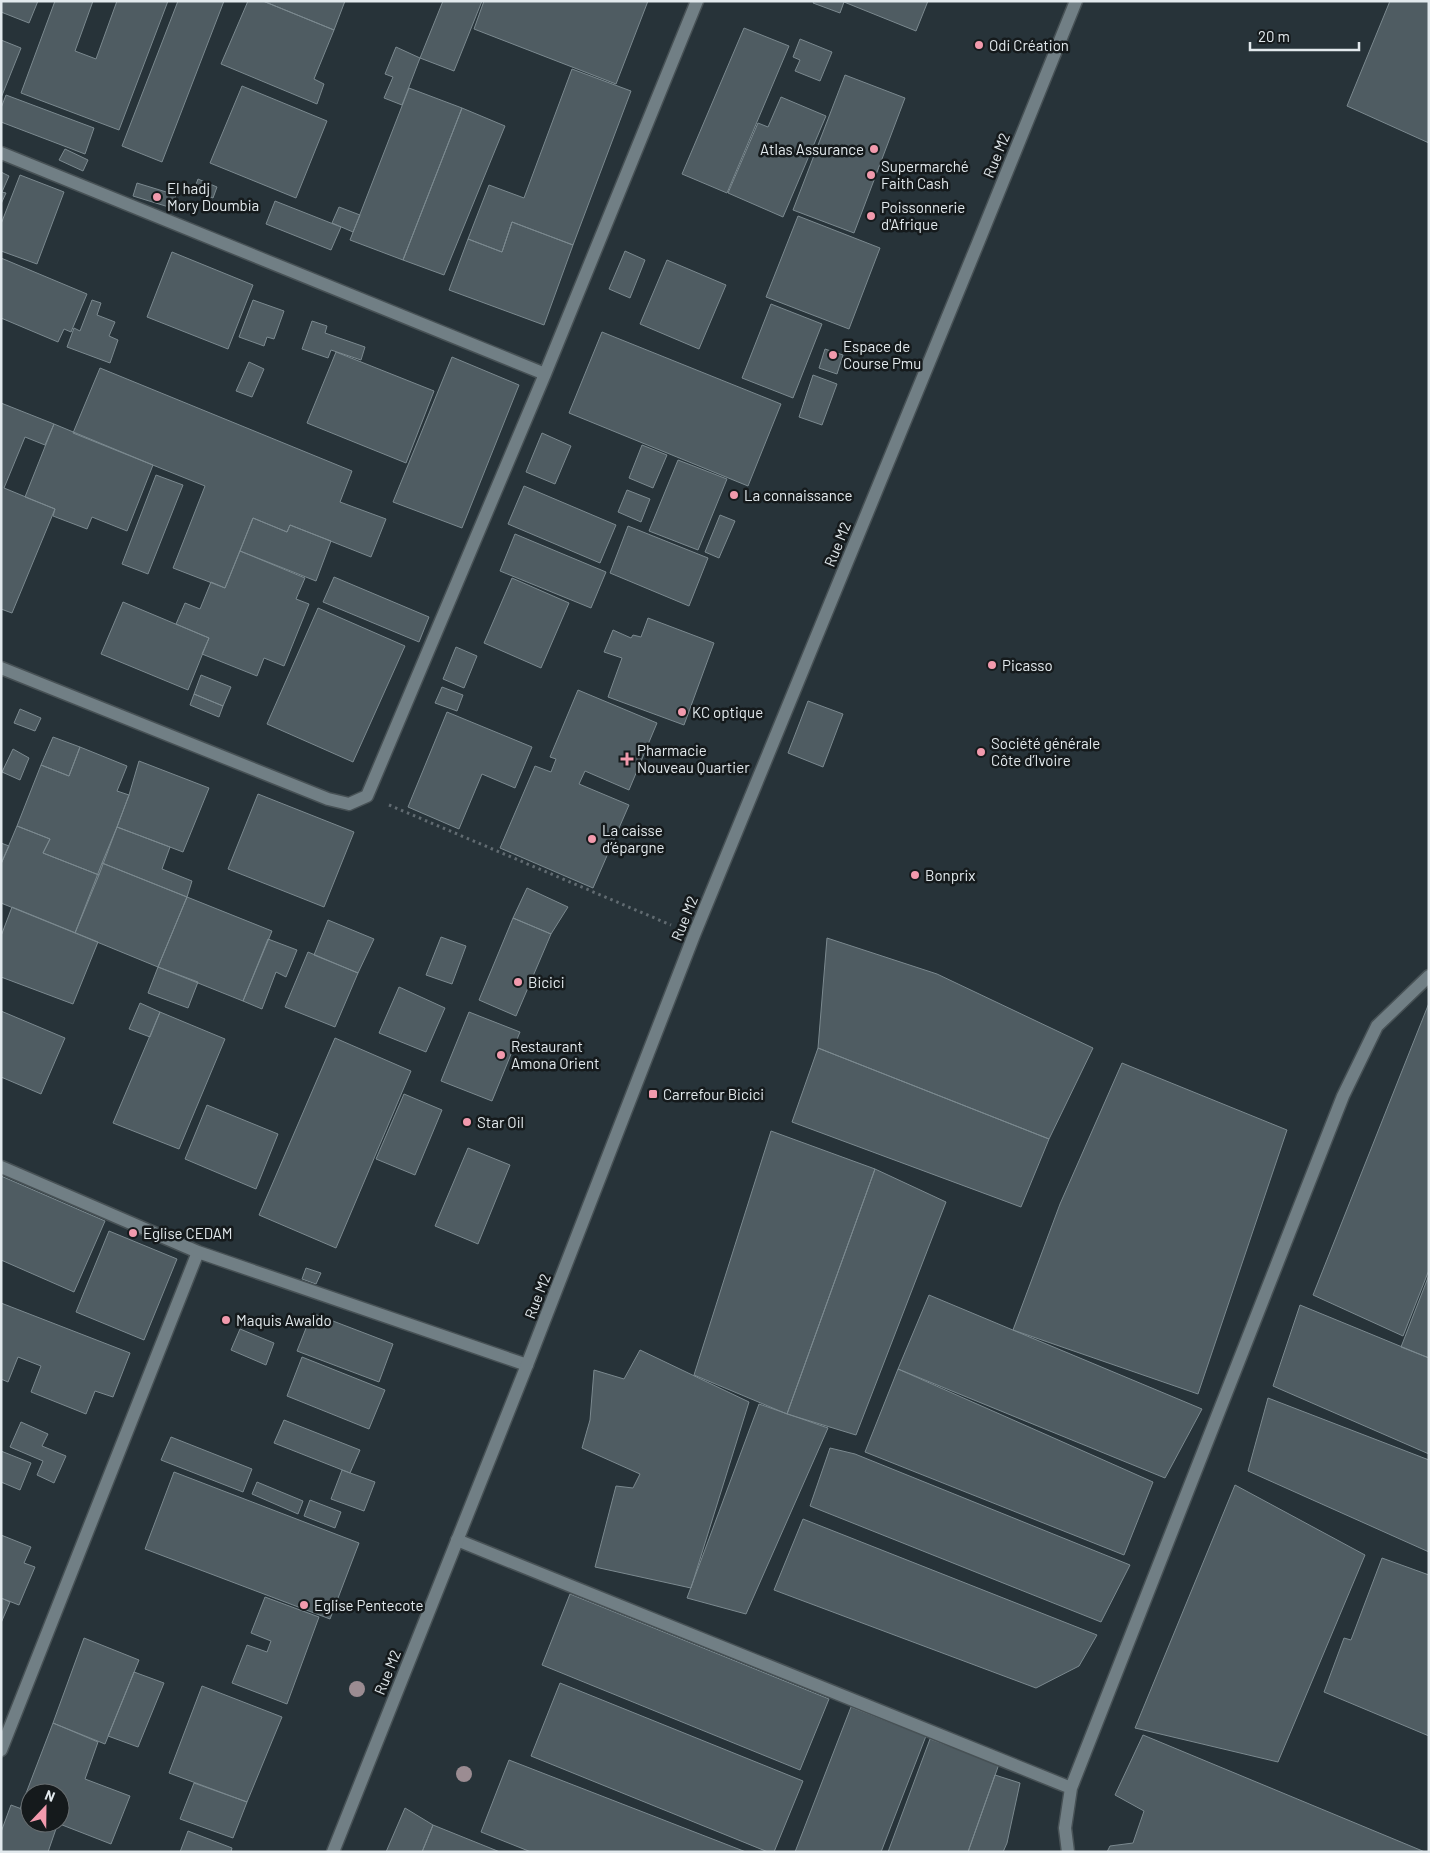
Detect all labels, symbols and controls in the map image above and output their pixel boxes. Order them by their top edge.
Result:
scale bar [1250,20,1359,52]
text: 20 m [1258,27,1290,45]
place label: Odi Création [989,36,1069,54]
marker: Odi Création [973,39,985,51]
street label: Rue M2 [979,130,1013,180]
place label: Atlas Assurance [760,140,864,158]
marker: Atlas Assurance [868,143,880,155]
place label: Supermarché Faith Cash [881,157,969,192]
marker: Supermarché Faith Cash [865,169,877,181]
place label: El hadj Mory Doumbia [167,179,259,214]
marker: El hadj Mory Doumbia [151,191,163,203]
place label: Poissonnerie d'Afrique [881,198,965,233]
marker: Poissonnerie d'Afrique [865,210,877,222]
place label: Espace de Course Pmu [843,337,921,372]
marker: Espace de Course Pmu [827,349,839,361]
place label: La connaissance [744,486,852,504]
marker: La connaissance [728,489,740,501]
street label: Rue M2 [820,519,854,569]
place label: Picasso [1002,656,1053,674]
marker: Picasso [986,659,998,671]
place label: KC optique [692,703,763,721]
marker: KC optique [676,706,688,718]
place label: Société générale Côte d’Ivoire [991,734,1100,769]
place label: Pharmacie Nouveau Quartier [637,741,750,776]
marker: Société générale Côte d’Ivoire [975,746,987,758]
marker: Pharmacie Nouveau Quartier [621,753,633,765]
place label: La caisse d’épargne [602,821,665,856]
marker: La caisse d’épargne [586,833,598,845]
place label: Bonprix [925,866,975,884]
marker: Bonprix [909,869,921,881]
street label: Rue M2 [667,893,701,943]
place label: Bicici [528,973,564,991]
marker: Bicici [512,976,524,988]
place label: Restaurant Amona Orient [511,1037,600,1072]
marker: Restaurant Amona Orient [495,1049,507,1061]
place label: Carrefour Bicici [663,1085,764,1103]
marker: Carrefour Bicici [647,1088,659,1100]
place label: Star Oil [477,1113,524,1131]
marker: Star Oil [461,1116,473,1128]
place label: Eglise CEDAM [143,1224,233,1242]
marker: Eglise CEDAM [127,1227,139,1239]
street label: Rue M2 [520,1271,554,1321]
place label: Maquis Awaldo [236,1311,332,1329]
marker: Maquis Awaldo [220,1314,232,1326]
place label: Eglise Pentecote [314,1596,424,1614]
marker: Eglise Pentecote [298,1599,310,1611]
street label: Rue M2 [370,1647,404,1697]
north arrow [20,1783,70,1833]
text: N [43,1786,58,1805]

